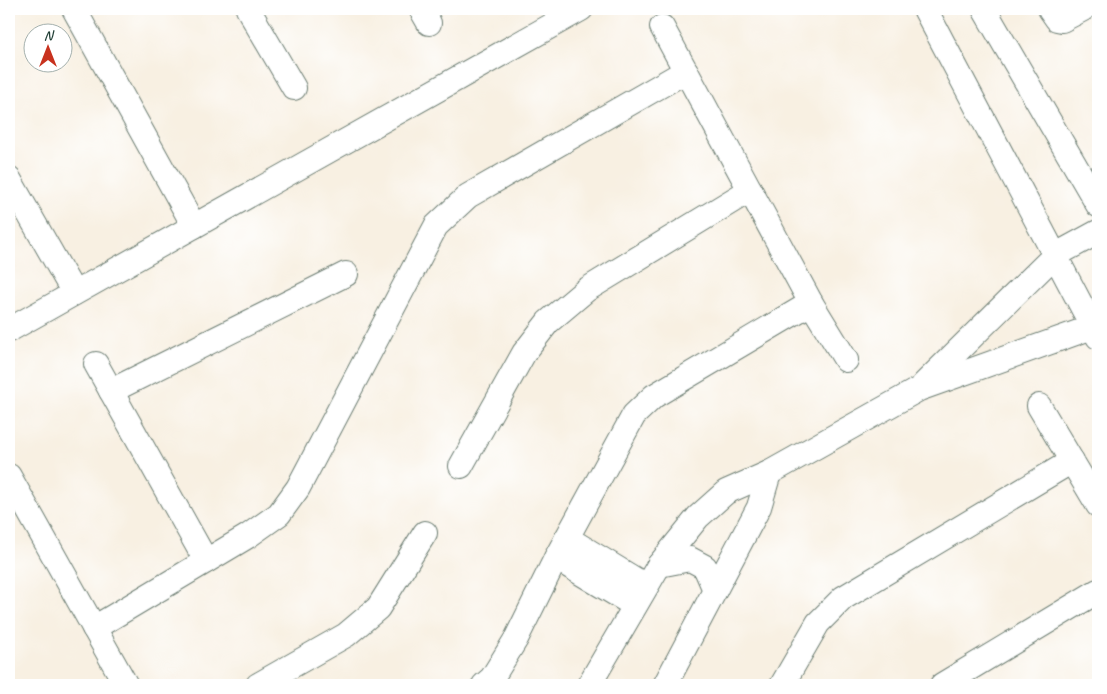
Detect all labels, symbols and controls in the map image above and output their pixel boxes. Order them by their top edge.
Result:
north arrow [22,22,72,72]
text: N [44,27,55,44]

